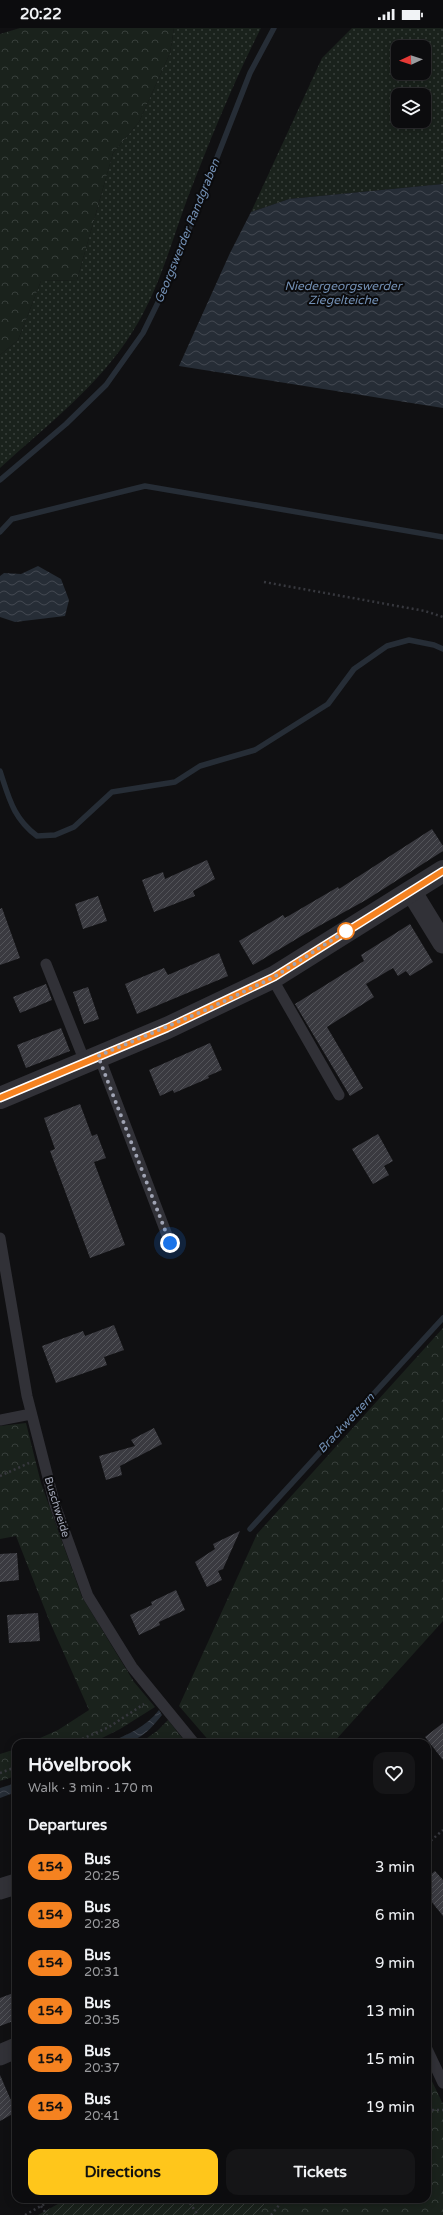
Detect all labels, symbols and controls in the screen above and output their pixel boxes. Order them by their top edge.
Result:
text: 20:22 [20,5,62,23]
north arrow [391,40,431,80]
map controls [391,40,431,128]
button: layers [391,88,431,128]
water label: Georgswerder Randgraben [152,156,223,305]
water label: Niedergeorgswerder Ziegelteiche [284,279,403,307]
unlabelled marker [337,922,355,940]
your location [160,1233,180,1253]
water label: Brackwettern [315,1390,378,1456]
street label: Buschweide [42,1475,72,1539]
button: heart [373,1752,415,1794]
text: Hövelbrook [28,1754,131,1776]
text: Walk · 3 min · 170 m [28,1780,153,1796]
text: Departures [28,1816,107,1834]
text: Bus [84,1850,111,1868]
text: 154 [37,1858,63,1875]
text: 3 min [375,1858,415,1876]
text: 20:25 [84,1868,120,1884]
text: Bus [84,1898,111,1916]
text: 154 [37,1906,63,1923]
text: 6 min [375,1906,415,1924]
text: 20:28 [84,1916,120,1932]
text: Bus [84,1946,111,1964]
text: 154 [37,1954,63,1971]
text: 9 min [375,1954,415,1972]
text: 20:31 [84,1964,120,1980]
text: Bus [84,1994,111,2012]
text: 154 [37,2002,63,2019]
text: 13 min [366,2002,415,2020]
text: 20:35 [84,2012,120,2028]
text: Bus [84,2042,111,2060]
text: 154 [37,2050,63,2067]
text: 15 min [366,2050,415,2068]
text: 20:37 [84,2060,120,2076]
text: Bus [84,2090,111,2108]
text: 154 [37,2098,63,2115]
text: 19 min [366,2098,415,2116]
text: 20:41 [84,2108,120,2124]
button: Directions [28,2149,218,2195]
button: Tickets [226,2149,415,2195]

